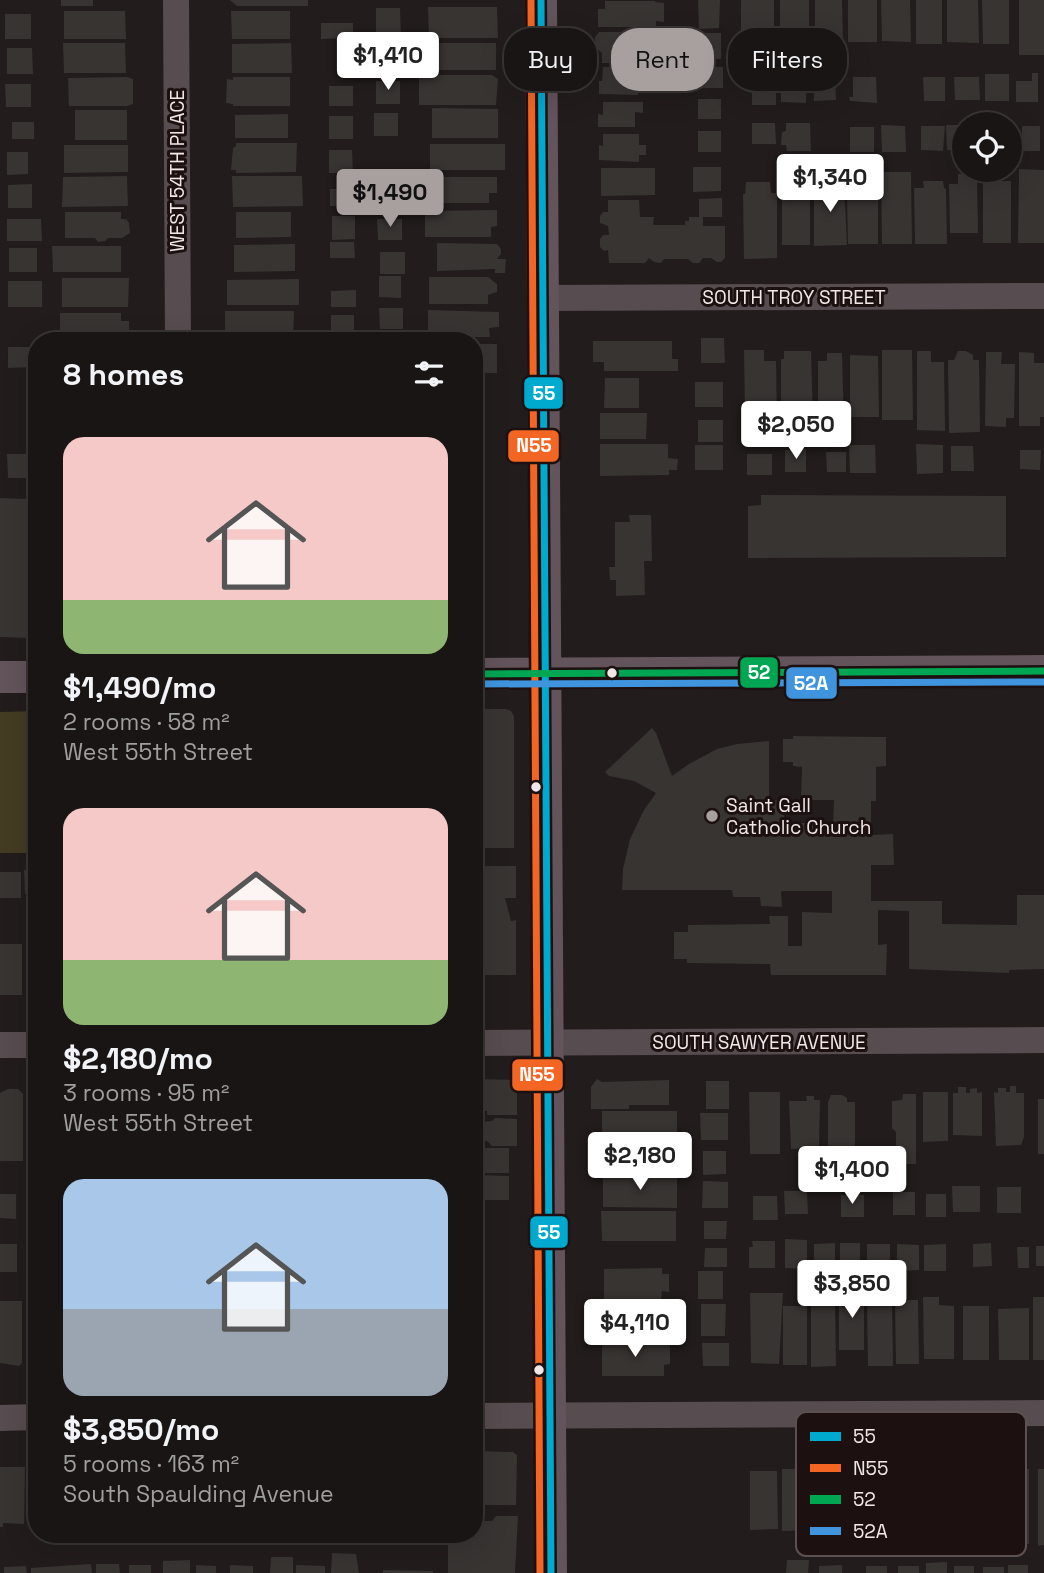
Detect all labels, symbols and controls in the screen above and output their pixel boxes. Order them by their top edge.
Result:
chip: Buy [504,28,597,91]
chip: Rent [611,28,714,91]
chip: Filters [728,28,847,91]
pin: $1,410 [331,32,445,92]
text: $1,410 [353,40,423,70]
street label: WEST 54TH PLACE [165,90,190,252]
map controls [952,112,1022,182]
button: locate [952,112,1022,182]
pin: $1,340 [773,154,887,214]
text: $1,340 [793,162,867,192]
pin: $1,490 [333,170,447,229]
text: $1,490 [353,177,427,207]
street label: SOUTH TROY STREET [702,285,886,310]
text: 8 homes [63,355,184,394]
icon: filters [410,355,448,393]
line badge: 55 [523,376,564,410]
text: 55 [533,381,555,406]
pin: $2,050 [739,402,853,461]
text: $2,050 [757,409,835,439]
line badge: N55 [507,429,560,463]
text: N55 [516,433,552,458]
icon: home [193,482,319,608]
line badge: 52 [739,656,779,689]
text: 52 [748,660,770,685]
unlabelled marker [605,666,619,680]
line badge: 52A [785,666,838,700]
text: $1,490/mo [63,668,216,707]
text: 52A [794,671,828,696]
text: 2 rooms · 58 m² [63,707,230,737]
text: West 55th Street [63,737,253,767]
unlabelled marker [529,780,543,794]
place label: Saint Gall Catholic Church [726,793,871,840]
marker: Saint Gall Catholic Church [704,808,720,824]
icon: home [193,853,319,979]
street label: SOUTH SAWYER AVENUE [652,1030,866,1055]
text: $2,180/mo [63,1039,213,1078]
line badge: N55 [511,1058,564,1092]
text: N55 [519,1062,555,1087]
text: 3 rooms · 95 m² [63,1078,229,1108]
text: West 55th Street [63,1108,253,1138]
pin: $2,180 [583,1132,697,1192]
text: $2,180 [604,1140,676,1170]
pin: $1,400 [795,1146,909,1206]
text: $1,400 [814,1154,890,1184]
line badge: 55 [529,1215,569,1249]
text: 55 [538,1220,560,1245]
icon: home [193,1224,319,1350]
pin: $3,850 [795,1260,909,1320]
text: $3,850 [813,1268,891,1298]
pin: $4,110 [578,1300,692,1359]
text: $4,110 [600,1307,670,1337]
unlabelled marker [532,1363,546,1377]
text: $3,850/mo [63,1410,219,1449]
legend [796,1412,1026,1556]
text: 55 [853,1424,876,1449]
text: 5 rooms · 163 m² [63,1449,239,1479]
text: N55 [853,1456,888,1481]
text: South Spaulding Avenue [63,1479,334,1509]
text: 52 [853,1487,876,1512]
text: 52A [853,1519,888,1544]

